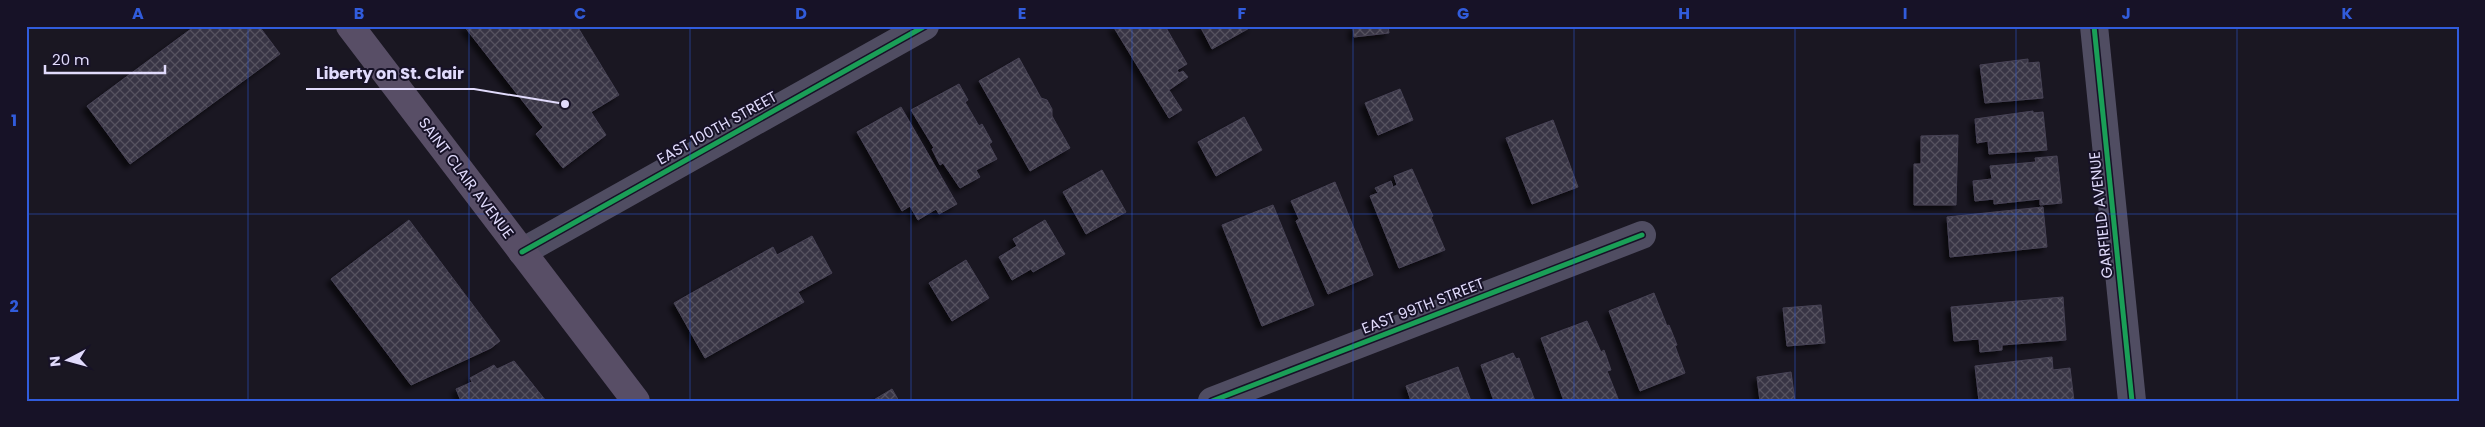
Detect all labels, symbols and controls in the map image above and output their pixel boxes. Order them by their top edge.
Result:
text: A [132,2,144,25]
text: B [354,2,364,25]
text: C [574,2,586,25]
text: D [795,2,807,25]
text: E [1018,2,1026,25]
text: F [1238,2,1247,25]
text: G [1457,2,1469,25]
text: H [1678,2,1690,25]
text: I [1903,2,1907,25]
text: J [2121,2,2131,25]
text: K [2341,2,2353,25]
scale bar [45,42,165,74]
text: 20 m [52,49,90,70]
callout: Liberty on St. Clair [306,58,474,89]
text: Liberty on St. Clair [316,62,464,85]
street label: EAST 100TH STREET [653,86,781,169]
text: 1 [11,109,17,132]
street label: SAINT CLAIR AVENUE [414,113,519,243]
street label: GARFIELD AVENUE [2083,151,2118,279]
street label: EAST 99TH STREET [1359,272,1487,339]
text: 2 [9,295,19,318]
north arrow [42,334,92,384]
text: N [45,355,66,368]

